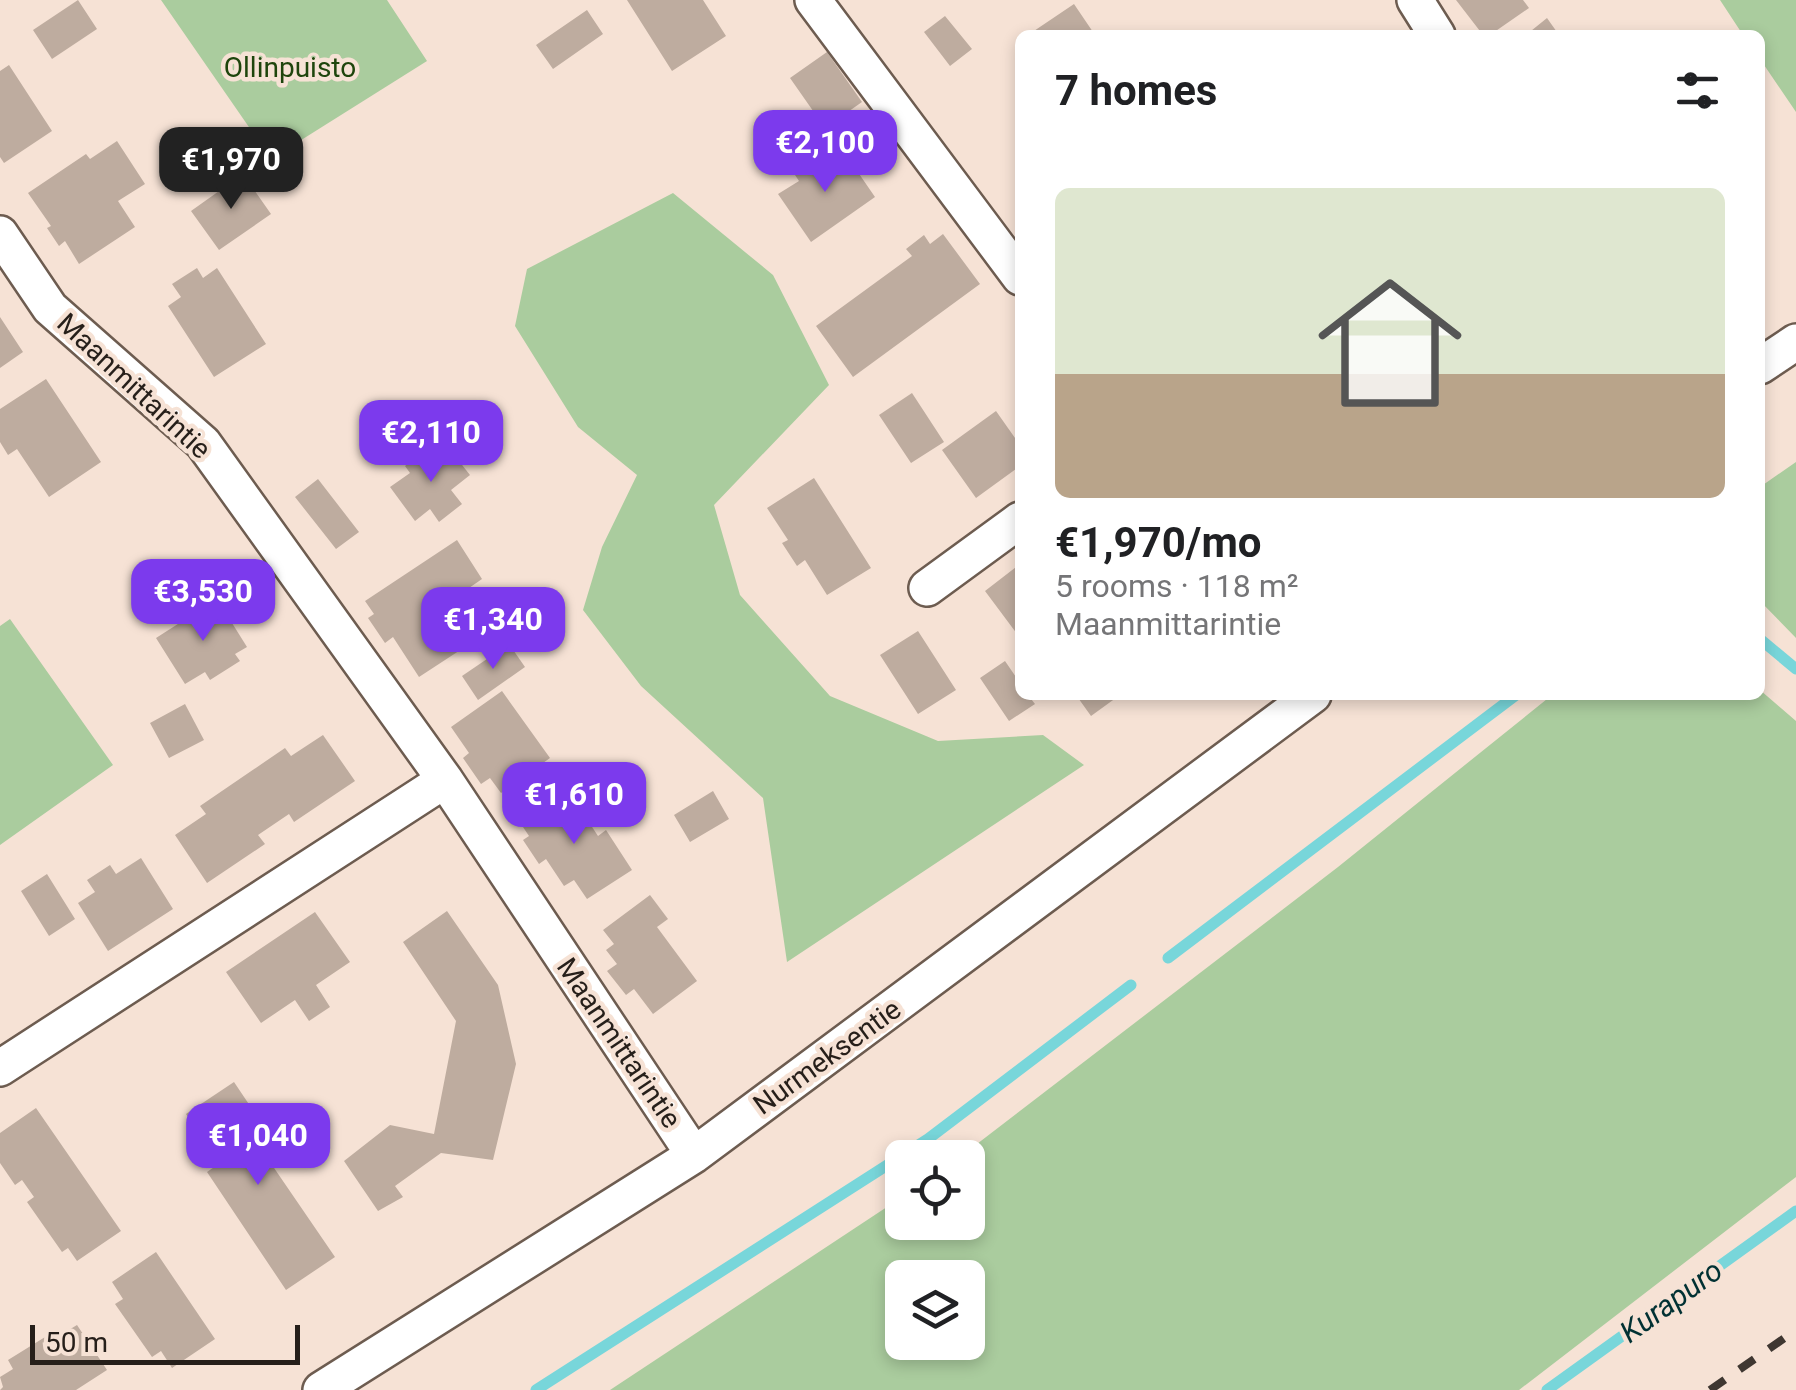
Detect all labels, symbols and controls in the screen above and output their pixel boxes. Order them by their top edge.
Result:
park label: Ollinpuisto [224,51,356,84]
icon: filters [1670,63,1725,118]
text: 7 homes [1055,66,1217,115]
pin: €2,100 [744,110,906,195]
text: €2,100 [775,123,875,161]
pin: €1,970 [150,127,312,212]
text: €1,970 [181,140,281,178]
icon: home [1300,253,1480,433]
street label: Maanmittarintie [50,306,218,466]
pin: €2,110 [350,400,512,485]
text: €2,110 [381,413,481,451]
text: €1,970/mo [1055,518,1262,567]
pin: €3,530 [122,559,284,644]
text: 5 rooms · 118 m² [1055,567,1298,605]
text: €3,530 [153,572,253,610]
pin: €1,340 [412,587,574,672]
text: €1,340 [443,600,543,638]
text: Maanmittarintie [1055,605,1281,643]
pin: €1,610 [493,762,655,847]
text: €1,610 [524,775,624,813]
street label: Maanmittarintie [550,952,688,1134]
street label: Nurmeksentie [747,992,907,1122]
pin: €1,040 [177,1103,339,1188]
text: €1,040 [208,1116,308,1154]
map controls [885,1140,985,1360]
button: locate [885,1140,985,1240]
water label: Kurapuro [1613,1252,1729,1350]
button: layers [885,1260,985,1360]
scale bar [30,1320,300,1364]
text: 50 m [45,1326,108,1359]

